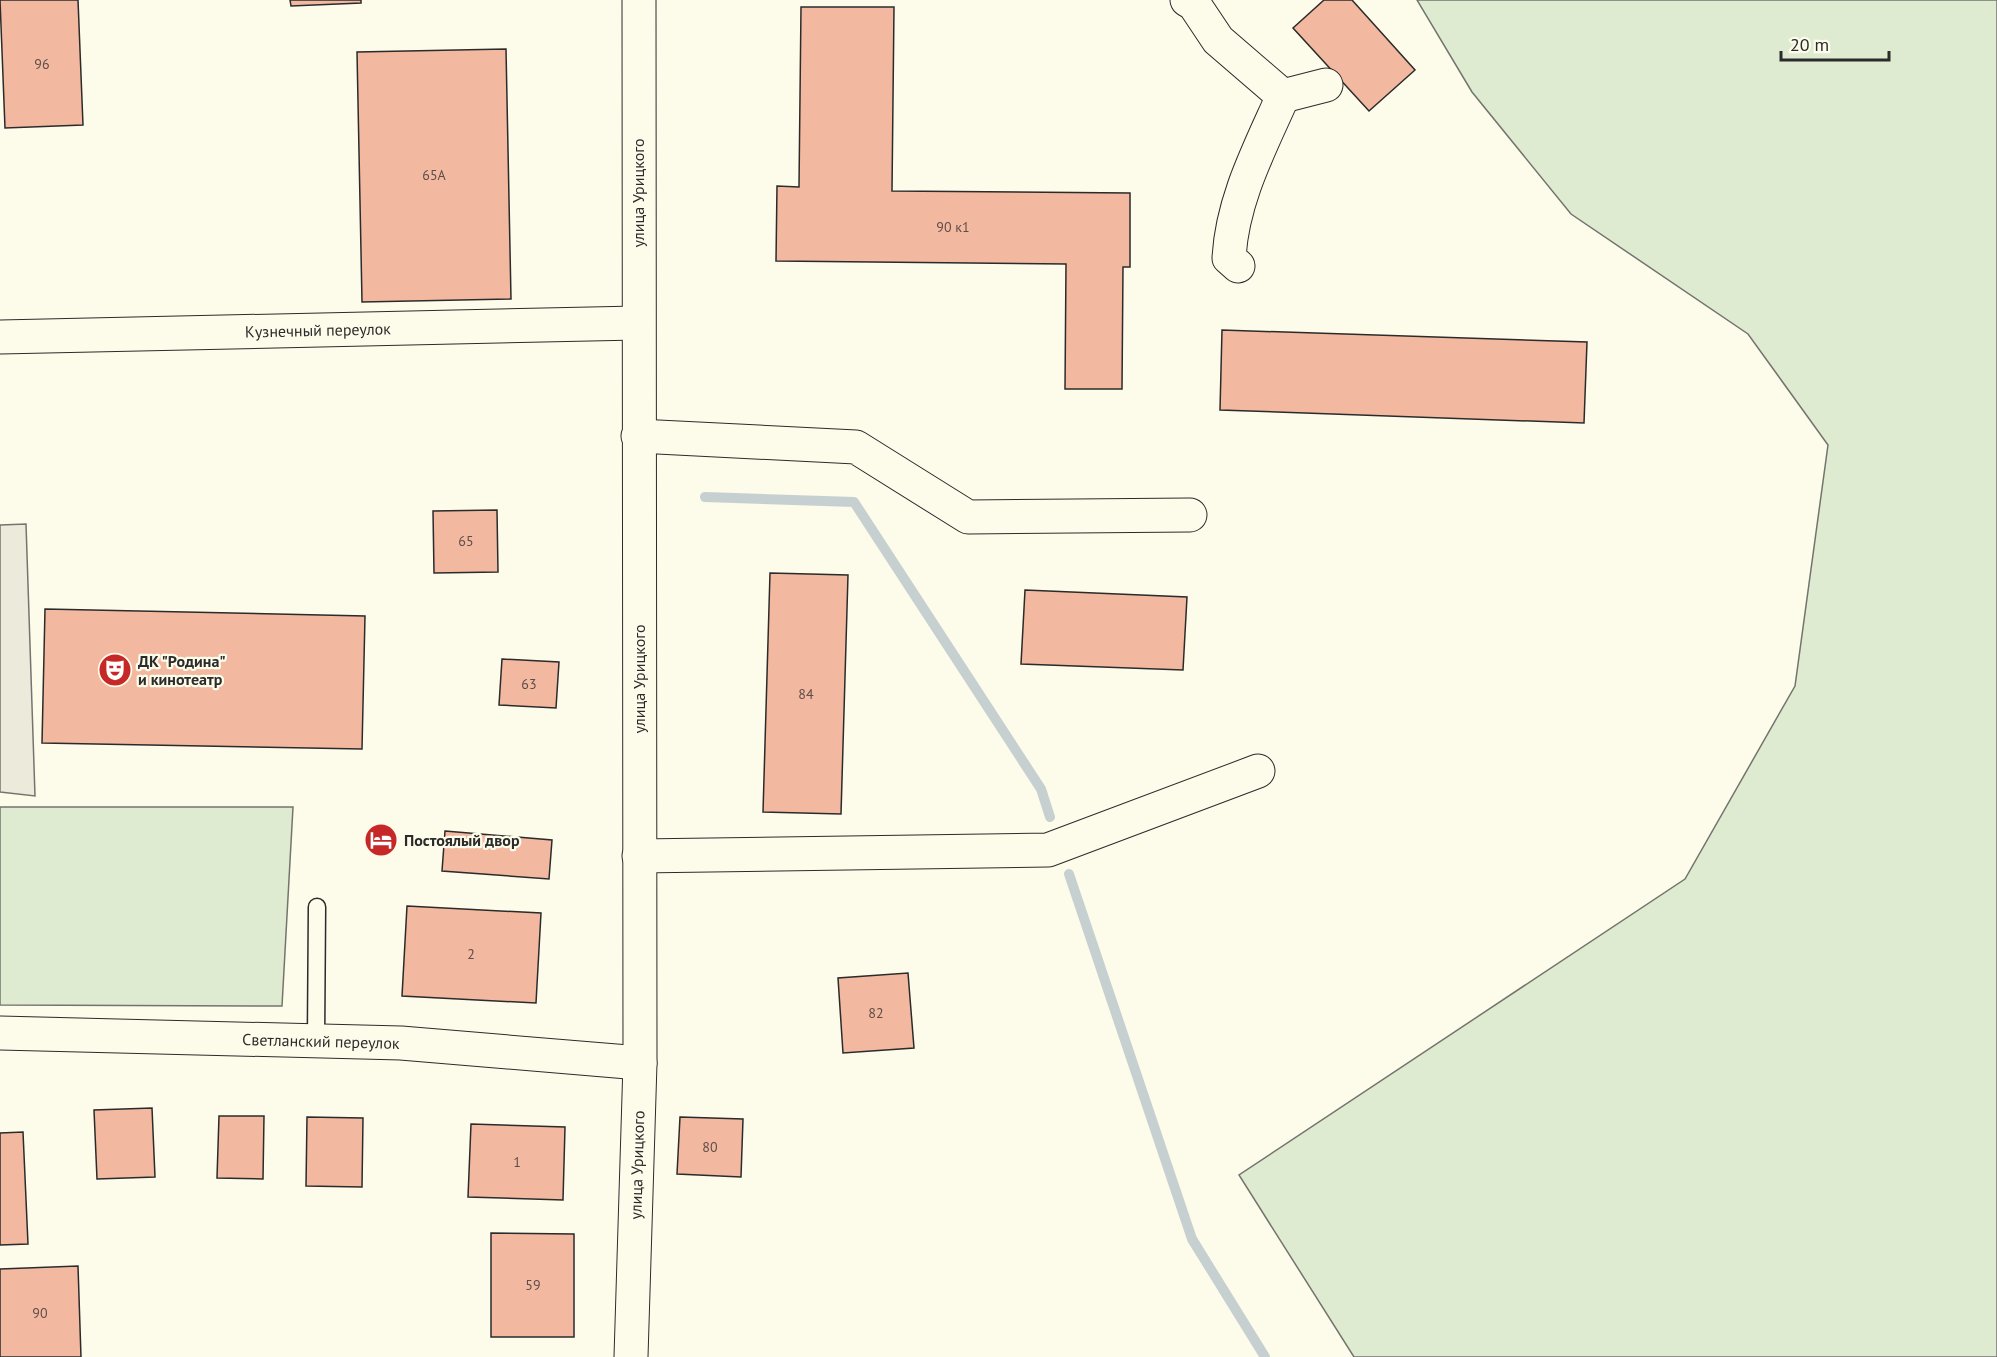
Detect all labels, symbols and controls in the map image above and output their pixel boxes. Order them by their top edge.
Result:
scale bar [1781,24,1889,62]
text: 20 m [1790,33,1829,56]
house number: 96 [34,55,50,73]
street label: улица Урицкого [628,139,648,247]
house number: 65А [422,166,447,184]
house number: 90 к1 [936,218,970,236]
street label: Кузнечный переулок [245,318,391,342]
house number: 65 [458,532,474,550]
street label: улица Урицкого [629,625,649,733]
place label: ДК "Родина" и кинотеатр [138,651,226,689]
theatre icon: ДК "Родина" и кинотеатр [97,652,133,688]
house number: 63 [521,675,537,693]
house number: 84 [798,685,814,703]
hotel icon: Постоялый двор [363,822,399,858]
place label: Постоялый двор [404,830,520,850]
house number: 2 [467,945,475,963]
house number: 82 [868,1004,884,1022]
street label: Светланский переулок [242,1029,400,1053]
street label: улица Урицкого [625,1110,649,1220]
house number: 80 [702,1138,718,1156]
house number: 1 [513,1153,521,1171]
house number: 59 [525,1276,541,1294]
house number: 90 [32,1304,48,1322]

